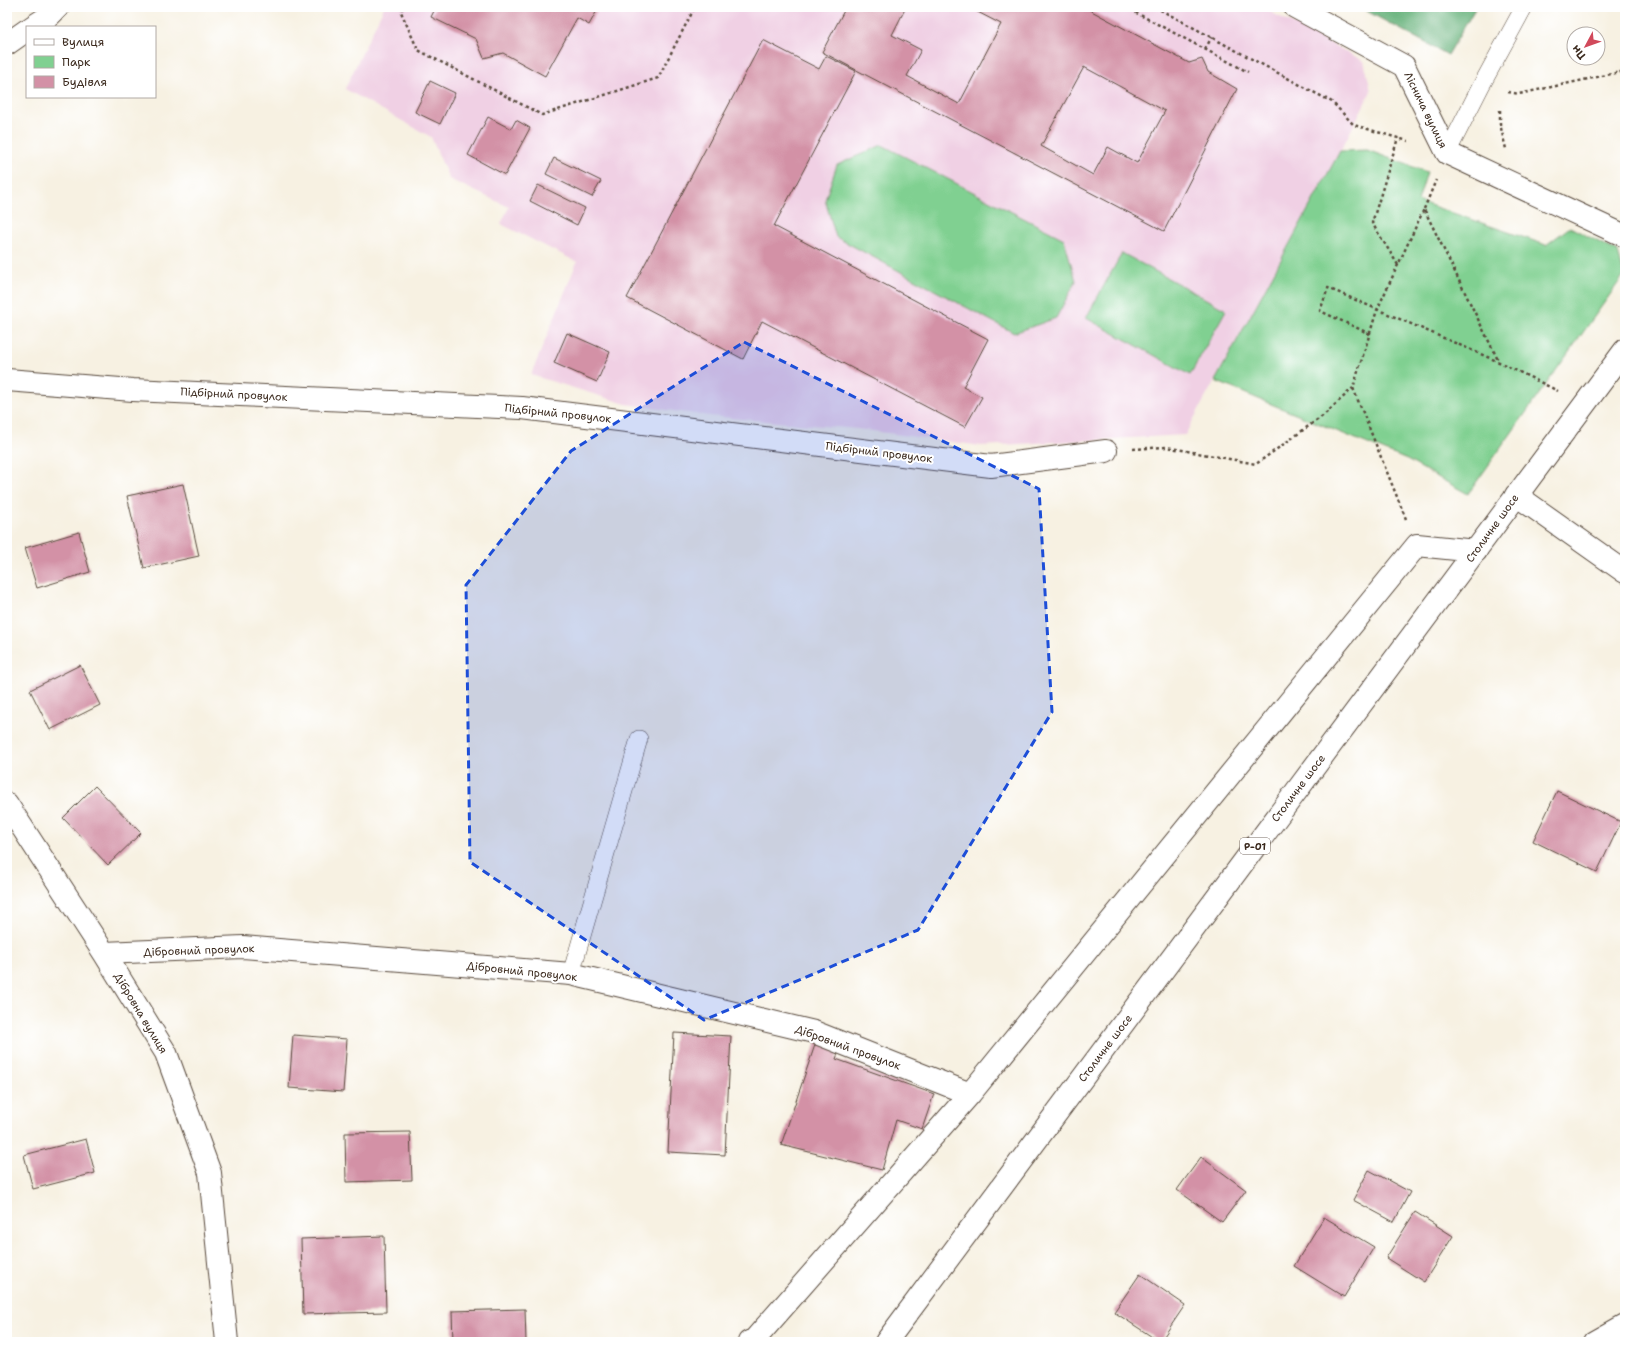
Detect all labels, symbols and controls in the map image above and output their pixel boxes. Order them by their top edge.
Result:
legend [26,26,156,98]
north arrow [1566,26,1606,66]
text: Вулиця [62,34,104,50]
text: Пн [1568,42,1589,63]
text: Парк [62,54,91,70]
street label: Ліснича вулиця [1400,69,1451,151]
text: Будівля [62,74,107,90]
street label: Підбірний провулок [180,384,288,405]
street label: Підбірний провулок [504,400,612,427]
street label: Підбірний провулок [825,439,933,466]
street label: Столичне шосе [1462,491,1522,566]
street label: Столичне шосе [1268,751,1329,825]
road number: Р-01 [1240,838,1270,854]
street label: Дібровний провулок [143,941,255,960]
street label: Дібровний провулок [466,958,578,985]
street label: Дібровна вулиця [110,970,171,1057]
street label: Столичне шосе [1075,1011,1136,1085]
street label: Дібровний провулок [793,1021,903,1074]

